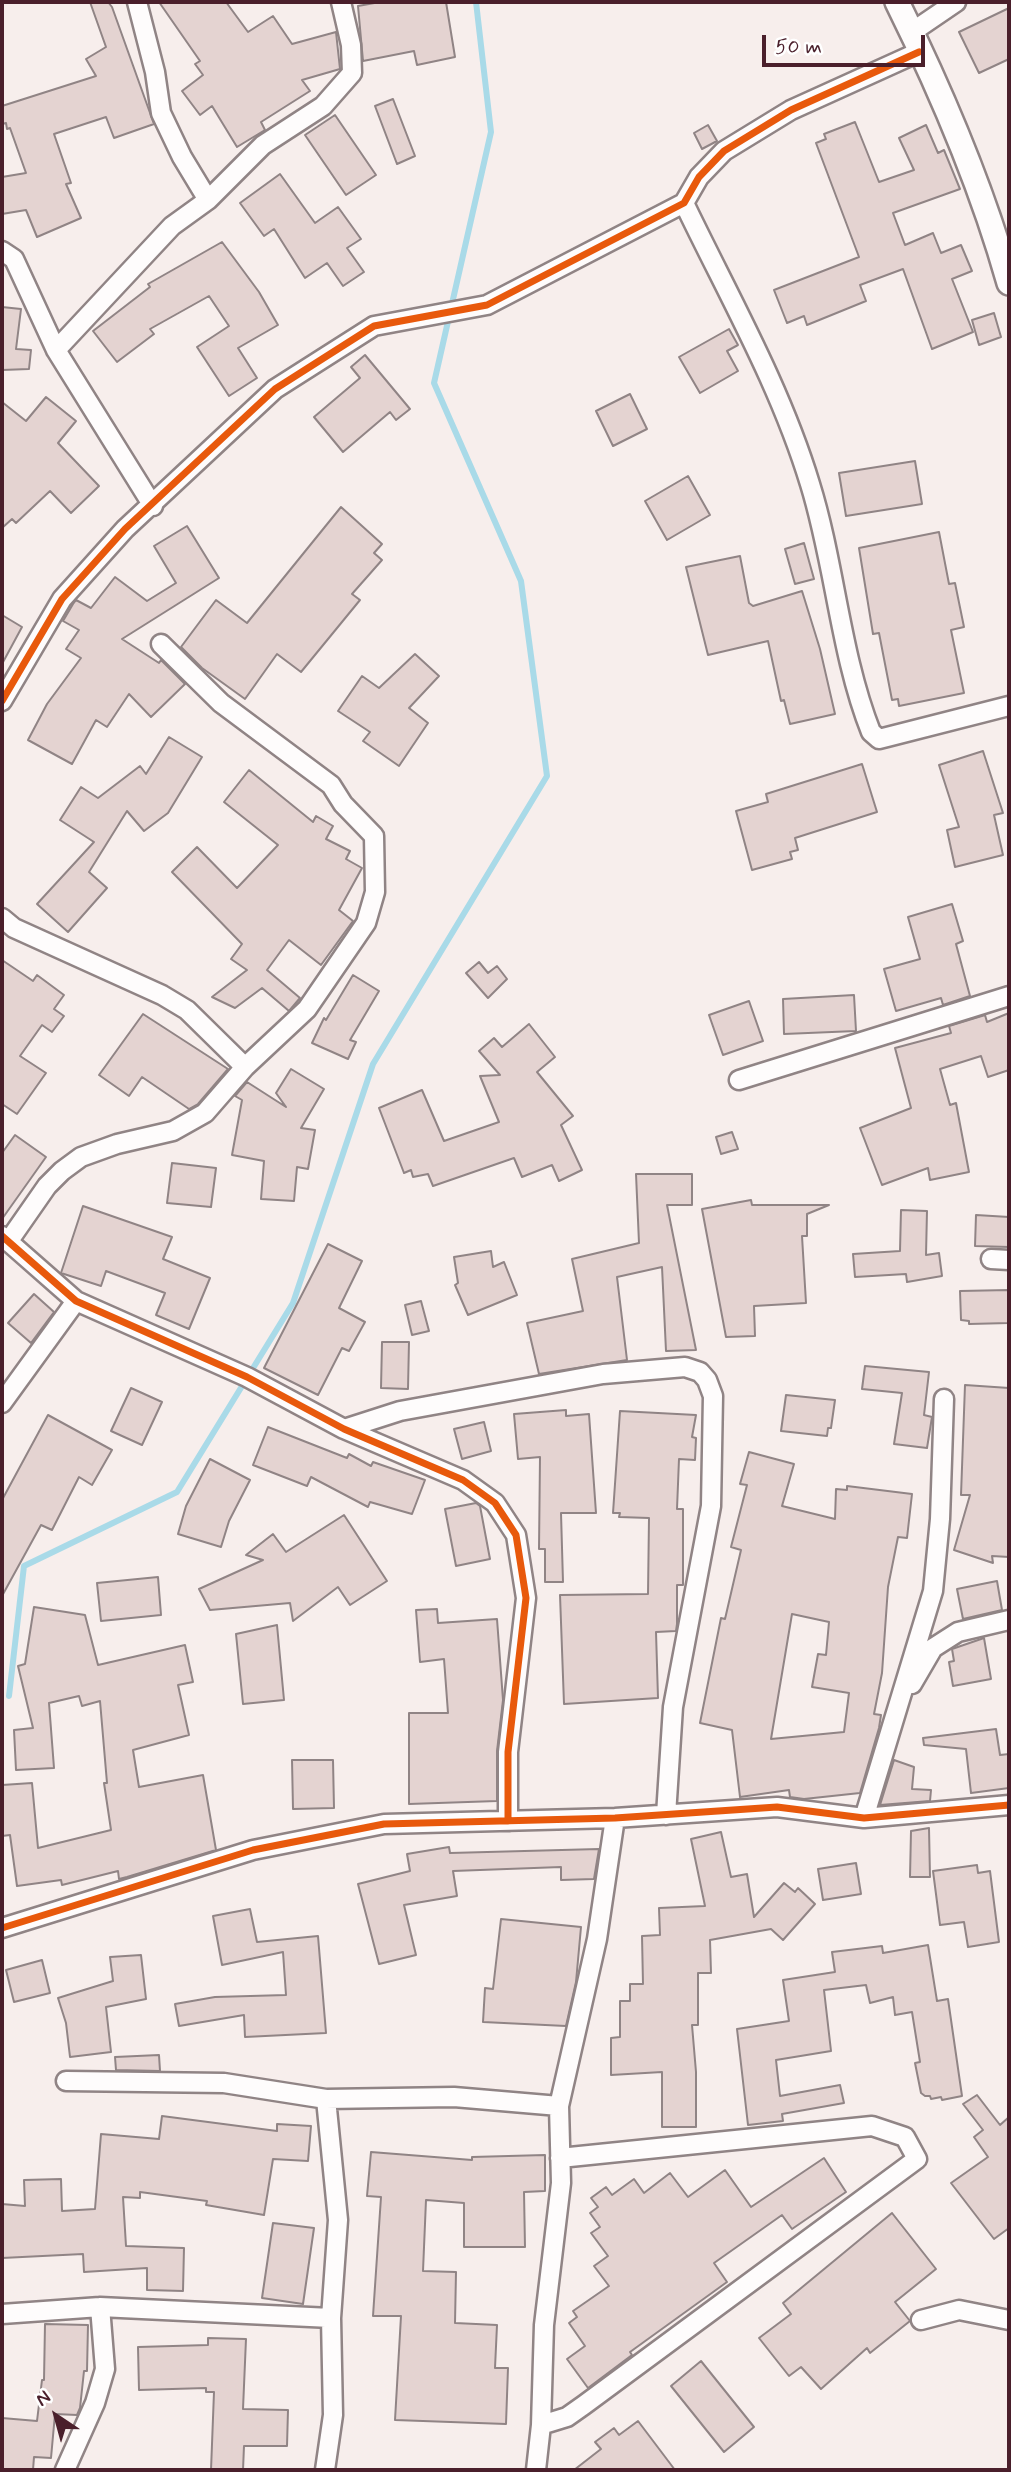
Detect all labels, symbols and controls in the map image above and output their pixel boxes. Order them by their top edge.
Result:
scale bar [766,21,929,65]
text: 50 m [775,33,822,61]
north arrow [21,2381,91,2451]
text: N [31,2385,56,2412]

